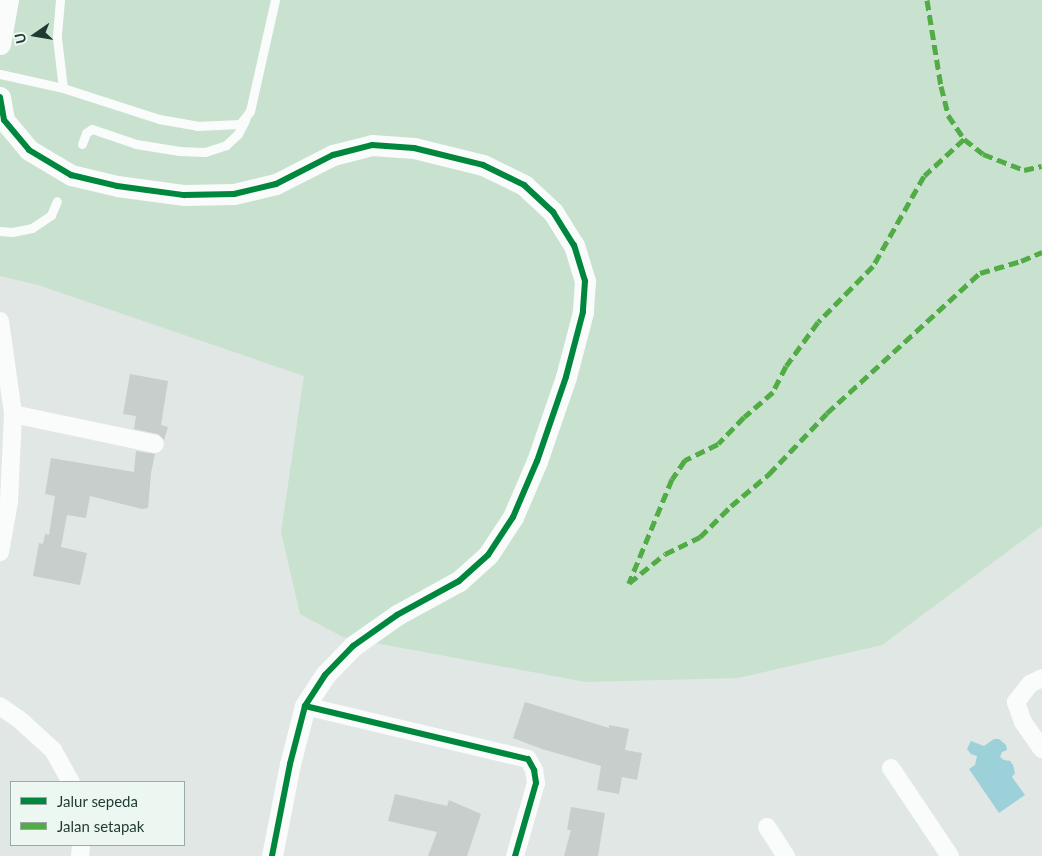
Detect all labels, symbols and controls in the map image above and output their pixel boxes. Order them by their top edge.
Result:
north arrow [10,10,60,60]
text: U [10,32,29,45]
legend [10,781,185,846]
text: Jalur sepeda [57,792,138,810]
text: Jalan setapak [57,817,144,835]

